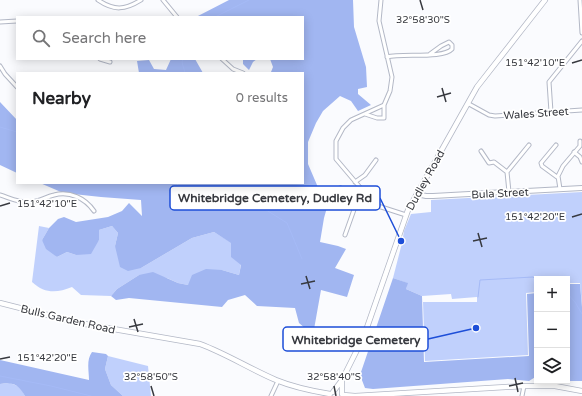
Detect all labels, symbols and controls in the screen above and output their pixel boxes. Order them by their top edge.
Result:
text: 32°58'30"S [396,14,450,26]
search box [16,16,304,60]
icon: search [30,27,52,49]
text: Search here [62,29,146,47]
text: 151°42'10"E [505,57,565,69]
text: Nearby [32,88,91,109]
text: 0 results [236,90,288,106]
street label: Wales Street [503,105,569,122]
street label: Dudley Road [403,148,447,213]
callout: Whitebridge Cemetery, Dudley Rd [170,186,380,210]
street label: Bula Street [471,186,529,201]
text: Whitebridge Cemetery, Dudley Rd [178,191,372,206]
text: 151°42'10"E [17,198,77,210]
text: 151°42'20"E [505,211,565,223]
map controls [534,276,570,384]
button: + [534,276,570,312]
street label: Bulls Garden Road [19,302,117,337]
button: − [534,312,570,348]
callout: Whitebridge Cemetery [283,327,428,351]
text: Whitebridge Cemetery [291,333,421,348]
button: layers [534,348,570,384]
text: 151°42'20"E [17,352,77,364]
text: 32°58'50"S [124,371,178,383]
text: 32°58'40"S [307,371,361,383]

